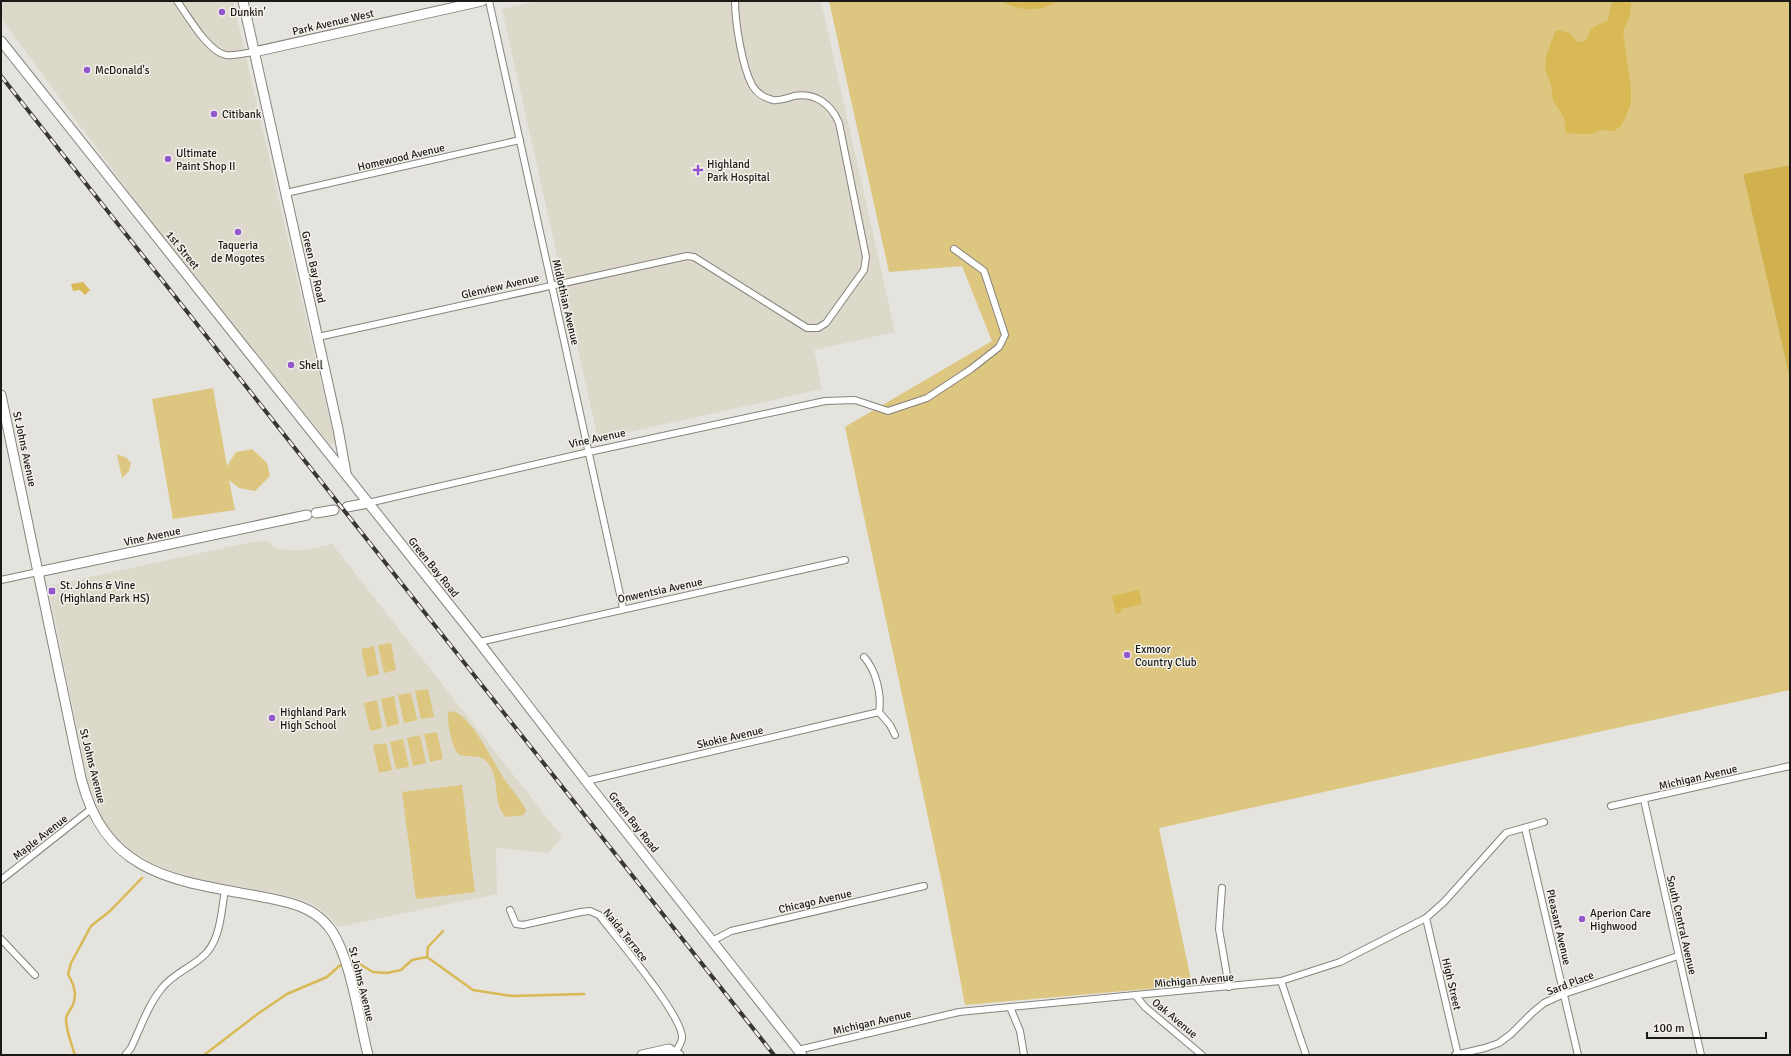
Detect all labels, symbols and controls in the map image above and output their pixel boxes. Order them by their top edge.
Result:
place label: Dunkin' [230,6,266,19]
marker: Dunkin' [217,7,227,17]
street label: Park Avenue West [291,7,375,38]
place label: McDonald's [95,64,150,77]
marker: McDonald's [82,65,92,75]
place label: Citibank [222,108,262,121]
marker: Citibank [209,109,219,119]
street label: Homewood Avenue [356,141,446,174]
place label: Ultimate Paint Shop II [176,147,235,173]
marker: Ultimate Paint Shop II [163,154,173,164]
place label: Highland Park Hospital [707,158,770,184]
marker: Highland Park Hospital [692,164,704,176]
marker: Taqueria de Mogotes [233,227,243,237]
street label: 1st Street [163,228,202,272]
street label: Green Bay Road [299,230,328,305]
place label: Taqueria de Mogotes [211,239,265,265]
street label: Midlothian Avenue [549,258,582,346]
street label: Glenview Avenue [460,271,540,302]
place label: Shell [299,359,323,372]
marker: Shell [286,360,296,370]
street label: St Johns Avenue [10,410,39,488]
street label: Vine Avenue [568,426,627,451]
street label: Vine Avenue [123,524,182,549]
street label: Green Bay Road [405,535,462,600]
street label: Onwentsia Avenue [616,575,704,606]
place label: St. Johns & Vine (Highland Park HS) [60,579,150,605]
marker: St. Johns & Vine (Highland Park HS) [47,586,57,596]
place label: Exmoor Country Club [1135,643,1197,669]
marker: Exmoor Country Club [1122,650,1132,660]
place label: Highland Park High School [280,706,347,732]
marker: Highland Park High School [267,713,277,723]
street label: Skokie Avenue [696,724,765,751]
street label: St Johns Avenue [77,727,108,805]
street label: Michigan Avenue [1658,762,1739,793]
street label: Green Bay Road [606,789,661,855]
street label: Maple Avenue [10,812,70,863]
street label: South Central Avenue [1664,874,1699,976]
street label: Chicago Avenue [777,887,853,916]
street label: Pleasant Avenue [1543,888,1574,966]
street label: Naida Terrace [600,906,651,964]
place label: Aperion Care Highwood [1590,907,1651,933]
marker: Aperion Care Highwood [1577,914,1587,924]
street label: St Johns Avenue [346,945,377,1023]
street label: High Street [1439,957,1464,1012]
street label: Sard Place [1545,969,1596,998]
street label: Michigan Avenue [1154,971,1235,990]
street label: Oak Avenue [1149,996,1200,1041]
street label: Michigan Avenue [832,1007,913,1038]
scale bar [1647,1014,1766,1040]
text: 100 m [1653,1021,1685,1036]

